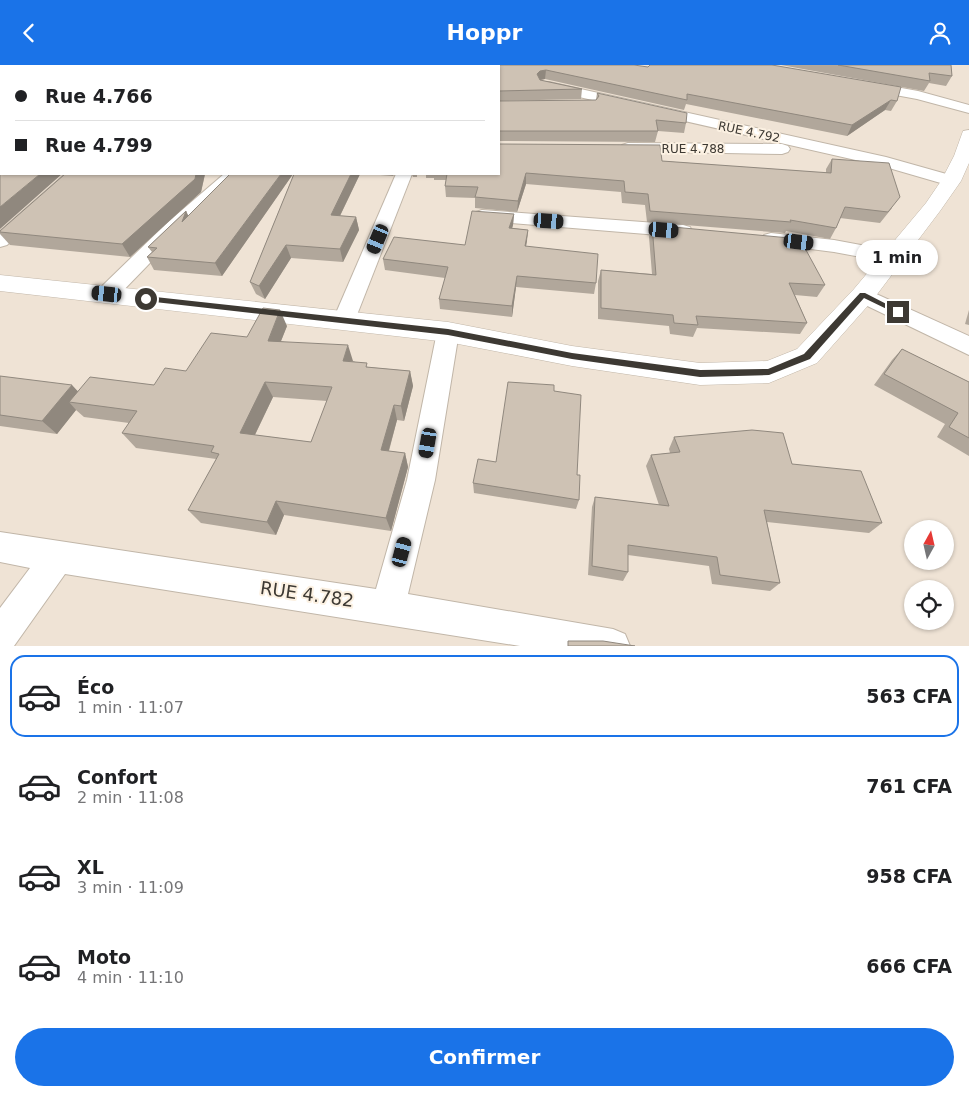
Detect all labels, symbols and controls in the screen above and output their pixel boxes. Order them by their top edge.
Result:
icon: back [15,19,43,47]
icon: person [926,19,954,47]
text: Hoppr [447,20,522,45]
text: Rue 4.766 [45,85,153,107]
street label: RUE 4.792 [717,119,781,145]
text: Rue 4.799 [45,134,153,156]
street label: RUE 4.788 [662,142,724,156]
car [533,212,564,230]
car [648,221,679,239]
car [365,222,390,256]
car [783,233,814,251]
callout: 1 min [857,239,939,275]
text: 1 min [872,248,922,267]
car [91,285,122,303]
route start [135,288,157,310]
route end [887,301,909,323]
car [418,427,437,459]
north arrow [904,520,954,570]
map controls [904,520,954,630]
car [390,536,413,568]
street label: RUE 4.782 [259,577,355,611]
button: locate [904,580,954,630]
icon: car [17,674,62,719]
text: Éco [77,676,114,698]
text: 563 CFA [866,685,952,707]
text: 1 min · 11:07 [77,698,184,717]
icon: car [17,764,62,809]
text: Confort [77,766,157,788]
text: 761 CFA [866,775,952,797]
text: 2 min · 11:08 [77,788,184,807]
icon: car [17,854,62,899]
text: XL [77,856,104,878]
text: 958 CFA [866,865,952,887]
text: 3 min · 11:09 [77,878,184,897]
icon: car [17,944,62,989]
text: Moto [77,946,131,968]
text: 666 CFA [866,955,952,977]
text: 4 min · 11:10 [77,968,184,987]
button: Confirmer [15,1028,954,1086]

